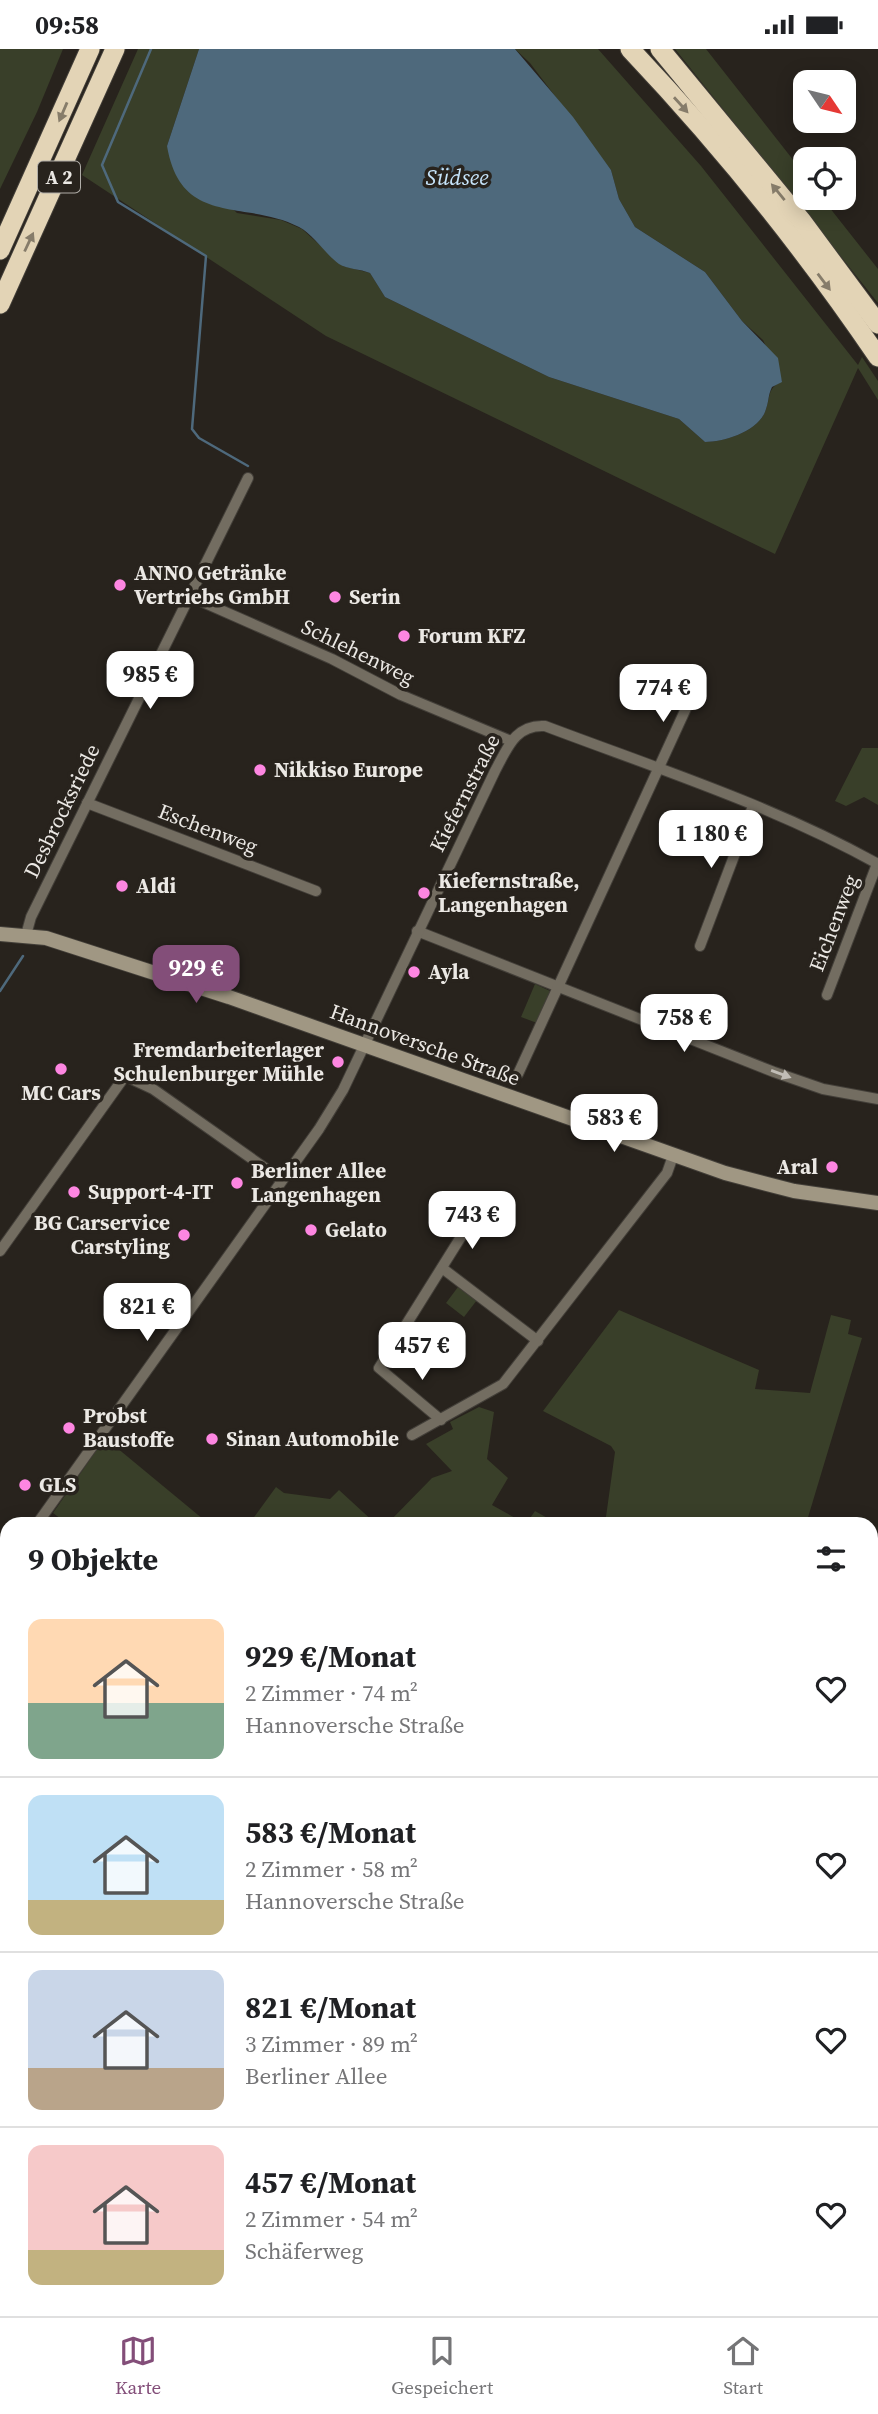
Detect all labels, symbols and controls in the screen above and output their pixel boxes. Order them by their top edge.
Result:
text: 09:58 [35,7,99,43]
north arrow [793,70,856,133]
map controls [793,70,856,210]
one-way arrow [673,96,689,114]
one-way arrow [58,102,69,123]
button: locate [793,147,856,210]
road number: A 2 [38,161,80,193]
water label: Südsee [426,161,489,193]
one-way arrow [770,183,785,201]
one-way arrow [23,232,35,252]
one-way arrow [817,273,831,291]
place label: ANNO Getränke Vertriebs GmbH [134,558,290,611]
marker: ANNO Getränke Vertriebs GmbH [112,577,128,593]
place label: Serin [349,582,401,611]
marker: Serin [327,589,343,605]
street label: Schlehenweg [297,612,420,692]
place label: Forum KFZ [418,621,526,650]
marker: Forum KFZ [396,628,412,644]
pin: 985 € [101,651,199,711]
text: 985 € [123,658,177,690]
pin: 774 € [614,665,712,724]
text: 774 € [636,671,690,703]
street label: Kiefernstraße [422,729,507,857]
street label: Desbrocksriede [17,739,107,883]
place label: Nikkiso Europe [274,755,423,784]
marker: Nikkiso Europe [252,762,268,778]
street label: Eschenweg [154,796,262,861]
pin: 1 180 € [646,811,776,870]
text: 1 180 € [675,817,747,849]
place label: Kiefernstraße, Langenhagen [438,866,580,919]
street label: Eichenweg [802,870,865,975]
place label: Aldi [136,871,176,900]
marker: Aldi [114,878,130,894]
marker: Kiefernstraße, Langenhagen [416,885,432,901]
pin: 929 € [147,946,245,1005]
text: 929 € [169,952,223,984]
place label: Ayla [428,957,470,986]
marker: Ayla [406,964,422,980]
pin: 758 € [635,995,733,1054]
street label: Hannoversche Straße [326,997,524,1092]
text: 758 € [657,1001,711,1033]
place label: Fremdarbeiterlager Schulenburger Mühle [113,1035,324,1088]
marker: Fremdarbeiterlager Schulenburger Mühle [330,1054,346,1070]
marker: MC Cars [53,1061,69,1077]
one-way arrow [770,1069,791,1080]
place label: MC Cars [21,1078,101,1107]
pin: 583 € [565,1095,663,1154]
text: 583 € [587,1101,641,1133]
place label: Aral [777,1152,818,1181]
place label: Berliner Allee Langenhagen [251,1156,386,1209]
marker: Aral [824,1159,840,1175]
marker: Berliner Allee Langenhagen [229,1175,245,1191]
place label: Support-4-IT [88,1177,213,1206]
marker: Support-4-IT [66,1184,82,1200]
pin: 743 € [423,1191,521,1251]
text: 743 € [445,1198,499,1230]
place label: BG Carservice Carstyling [34,1208,171,1261]
place label: Gelato [325,1215,387,1244]
marker: Gelato [303,1222,319,1238]
marker: BG Carservice Carstyling [176,1227,192,1243]
pin: 821 € [98,1283,196,1343]
text: 821 € [120,1290,174,1322]
pin: 457 € [373,1323,471,1382]
text: 457 € [395,1329,449,1361]
place label: Probst Baustoffe [83,1401,174,1454]
marker: Probst Baustoffe [61,1420,77,1436]
place label: Sinan Automobile [226,1424,399,1453]
marker: Sinan Automobile [204,1431,220,1447]
place label: GLS [39,1470,76,1499]
marker: GLS [17,1477,33,1493]
text: 9 Objekte [28,1539,158,1580]
icon: filters [812,1540,850,1578]
text: 929 €/Monat [245,1636,416,1677]
icon: home [84,1647,168,1731]
icon: heart [812,1670,850,1708]
text: 2 Zimmer · 74 m² [245,1677,418,1709]
text: Hannoversche Straße [245,1709,465,1741]
text: 583 €/Monat [245,1812,416,1853]
icon: home [84,1823,168,1907]
icon: heart [812,1846,850,1884]
text: 2 Zimmer · 58 m² [245,1853,418,1885]
text: Hannoversche Straße [245,1885,465,1917]
text: 821 €/Monat [245,1987,416,2028]
icon: home [84,1998,168,2082]
icon: heart [812,2021,850,2059]
text: 3 Zimmer · 89 m² [245,2028,418,2060]
text: Berliner Allee [245,2060,388,2092]
text: 457 €/Monat [245,2162,416,2203]
icon: home [84,2173,168,2257]
icon: heart [812,2196,850,2234]
text: 2 Zimmer · 54 m² [245,2203,418,2235]
text: Schäferweg [245,2235,364,2267]
tab: Karte [115,2332,161,2400]
tab: Gespeichert [391,2332,493,2400]
tab: Start [723,2332,763,2400]

